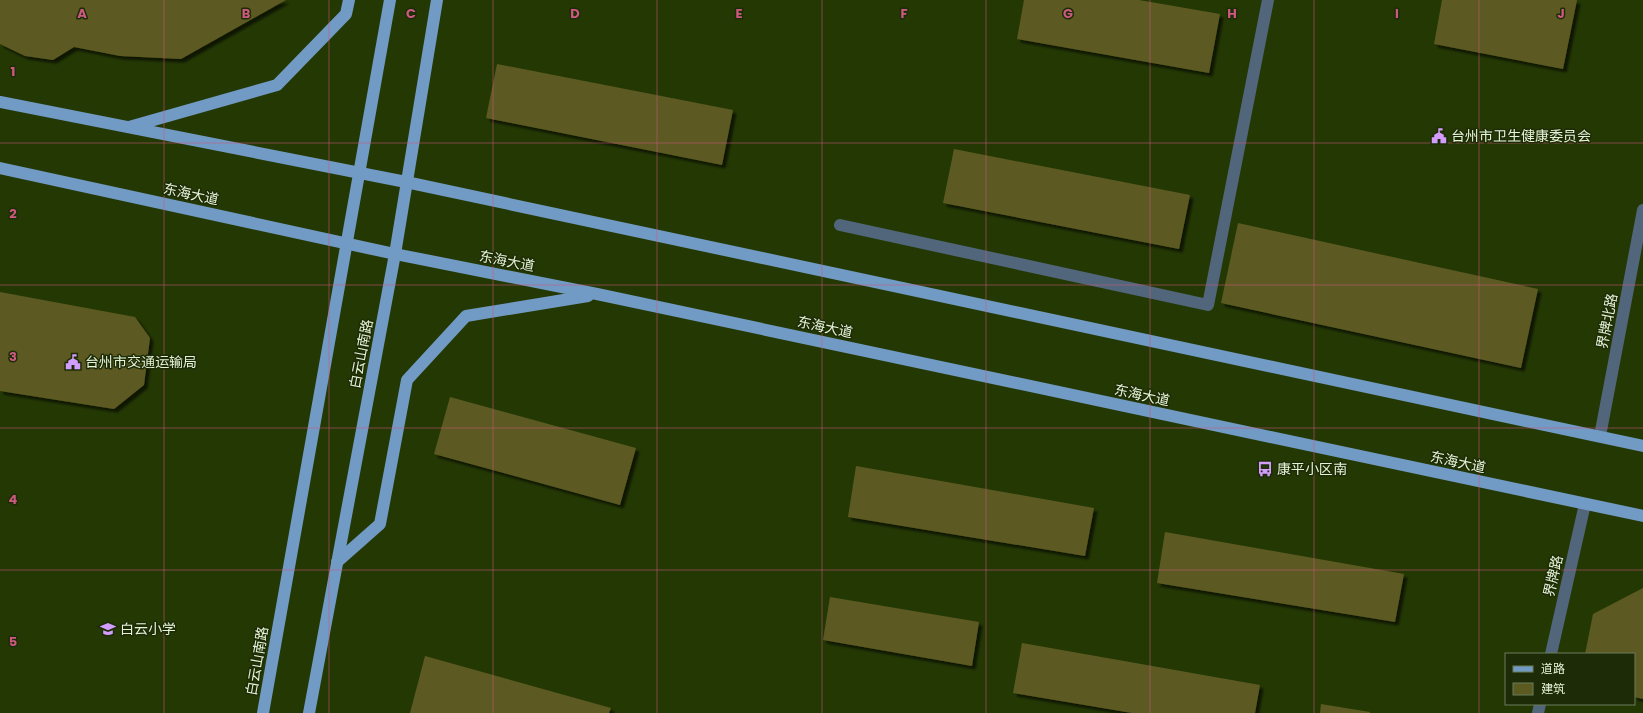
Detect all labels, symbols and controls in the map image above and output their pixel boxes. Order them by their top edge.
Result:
text: A [77,4,87,23]
text: B [242,4,251,23]
text: C [406,4,416,23]
text: D [570,4,580,23]
text: E [735,4,743,23]
text: F [900,4,908,23]
text: G [1063,4,1073,23]
text: H [1227,4,1237,23]
text: I [1395,4,1399,23]
text: J [1557,4,1565,23]
text: 1 [11,62,15,81]
place label: 台州市卫生健康委员会 [1451,126,1591,146]
public building icon: 台州市卫生健康委员会 [1430,127,1448,145]
street label: 东海大道 [162,178,220,210]
text: 2 [9,204,17,223]
street label: 东海大道 [478,246,536,276]
street label: 界牌北路 [1592,292,1622,350]
street label: 东海大道 [796,311,854,343]
street label: 白云山南路 [345,318,377,390]
text: 3 [9,347,17,366]
place label: 台州市交通运输局 [85,352,197,372]
public building icon: 台州市交通运输局 [64,353,82,371]
street label: 东海大道 [1113,379,1171,411]
street label: 东海大道 [1429,446,1487,478]
place label: 康平小区南 [1277,459,1347,479]
bus stop icon: 康平小区南 [1256,460,1274,478]
text: 4 [9,490,18,509]
street label: 界牌路 [1539,553,1567,599]
place label: 白云小学 [120,619,176,639]
school or university icon: 白云小学 [99,620,117,638]
street label: 白云山南路 [241,625,273,697]
text: 5 [9,632,17,651]
legend [1505,653,1635,705]
text: 道路 [1541,660,1565,677]
text: 建筑 [1541,680,1565,697]

